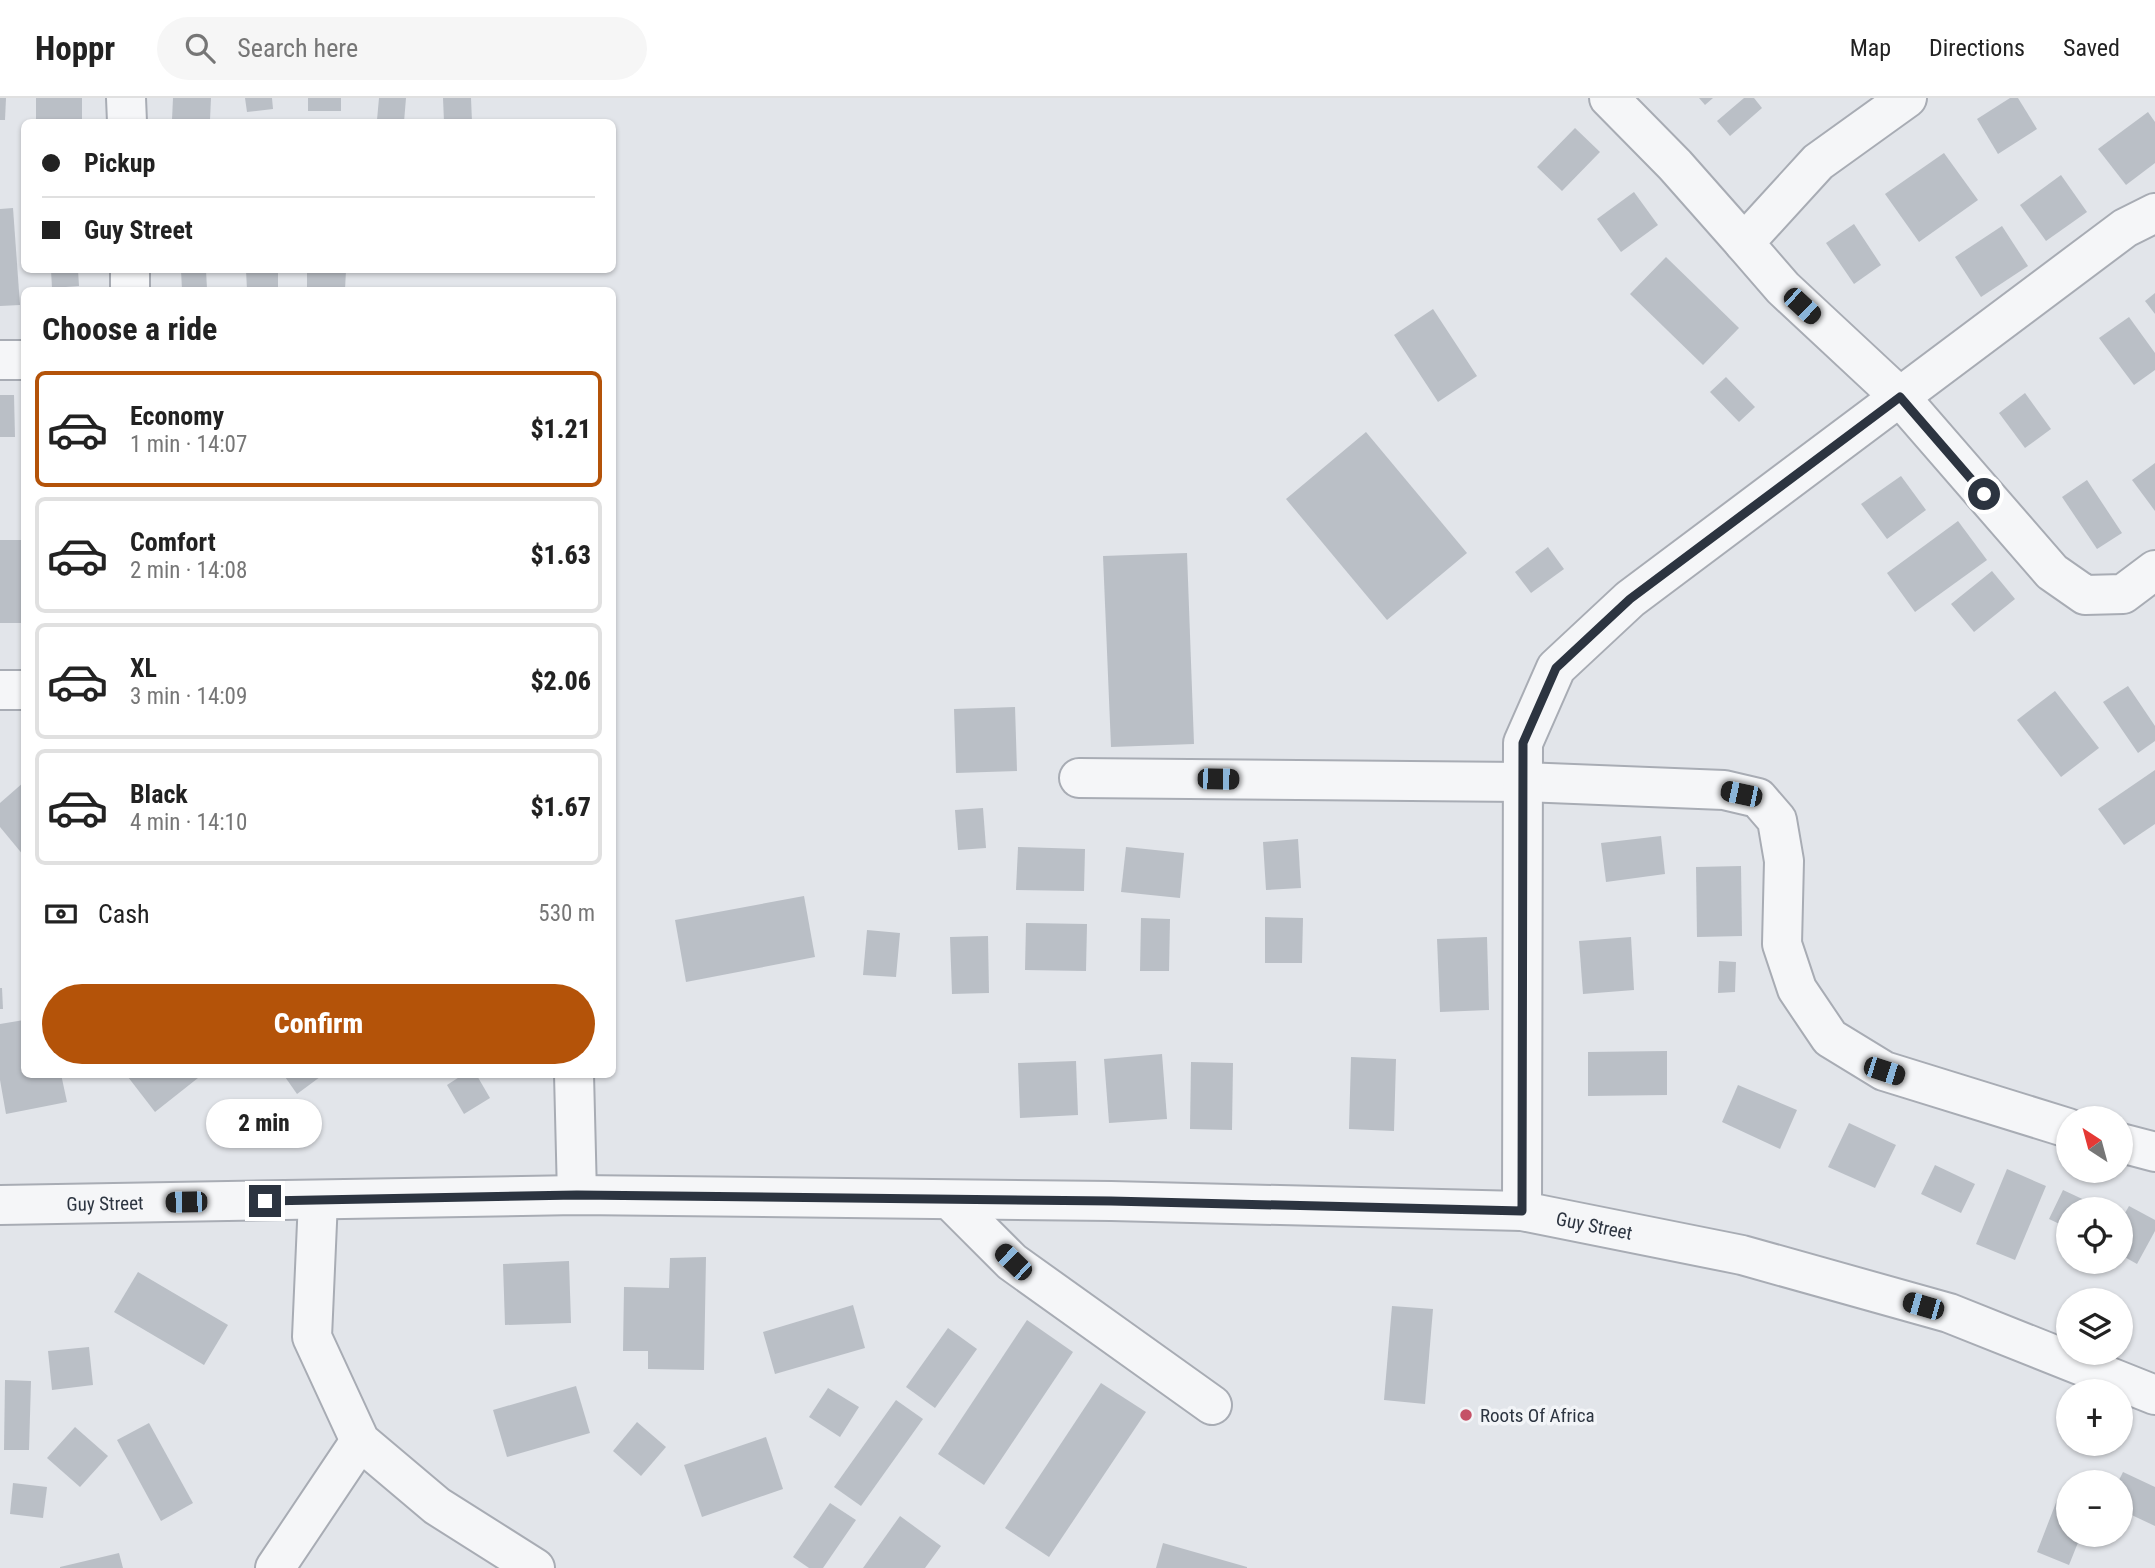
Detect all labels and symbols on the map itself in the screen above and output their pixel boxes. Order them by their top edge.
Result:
car [1780,284,1825,328]
route start [1968,478,2000,510]
car [1197,768,1240,790]
car [1719,779,1764,809]
car [1861,1055,1908,1087]
callout: 2 min [207,1100,323,1148]
north arrow [2056,1106,2133,1183]
route end [249,1185,281,1217]
car [165,1191,208,1213]
street label: Guy Street [66,1192,144,1216]
street label: Guy Street [1554,1207,1634,1245]
car [991,1240,1036,1284]
car [1900,1290,1947,1322]
place label: Roots Of Africa [1480,1404,1595,1427]
marker: Roots Of Africa [1458,1407,1474,1423]

